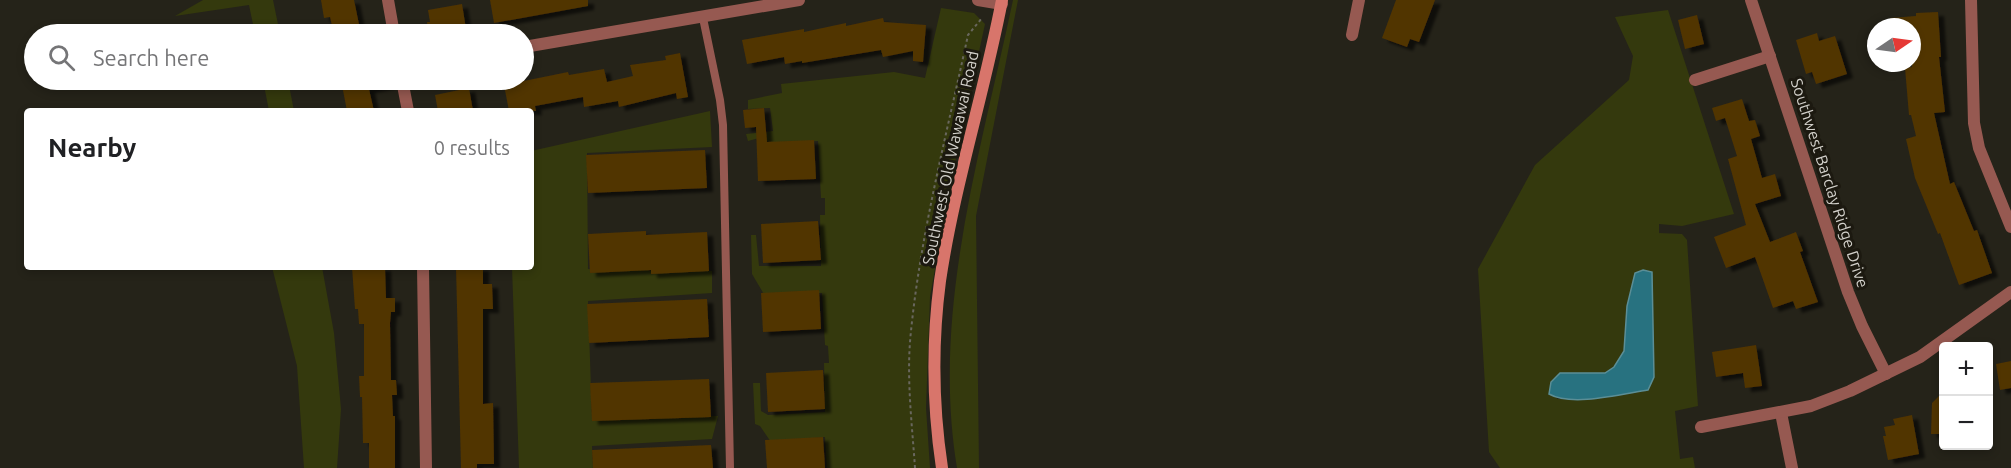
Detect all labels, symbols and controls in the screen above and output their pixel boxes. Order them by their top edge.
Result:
north arrow [1867,18,1921,72]
search box [24,24,534,90]
icon: search [45,41,78,74]
text: Search here [93,45,209,70]
street label: Southwest Old Wawawai Road [918,49,982,267]
street label: Southwest Barclay Ridge Drive [1788,76,1872,290]
text: Nearby [48,133,136,162]
text: 0 results [434,136,510,159]
map controls [1939,342,1993,450]
button: + [1939,342,1993,396]
button: − [1939,396,1993,450]

